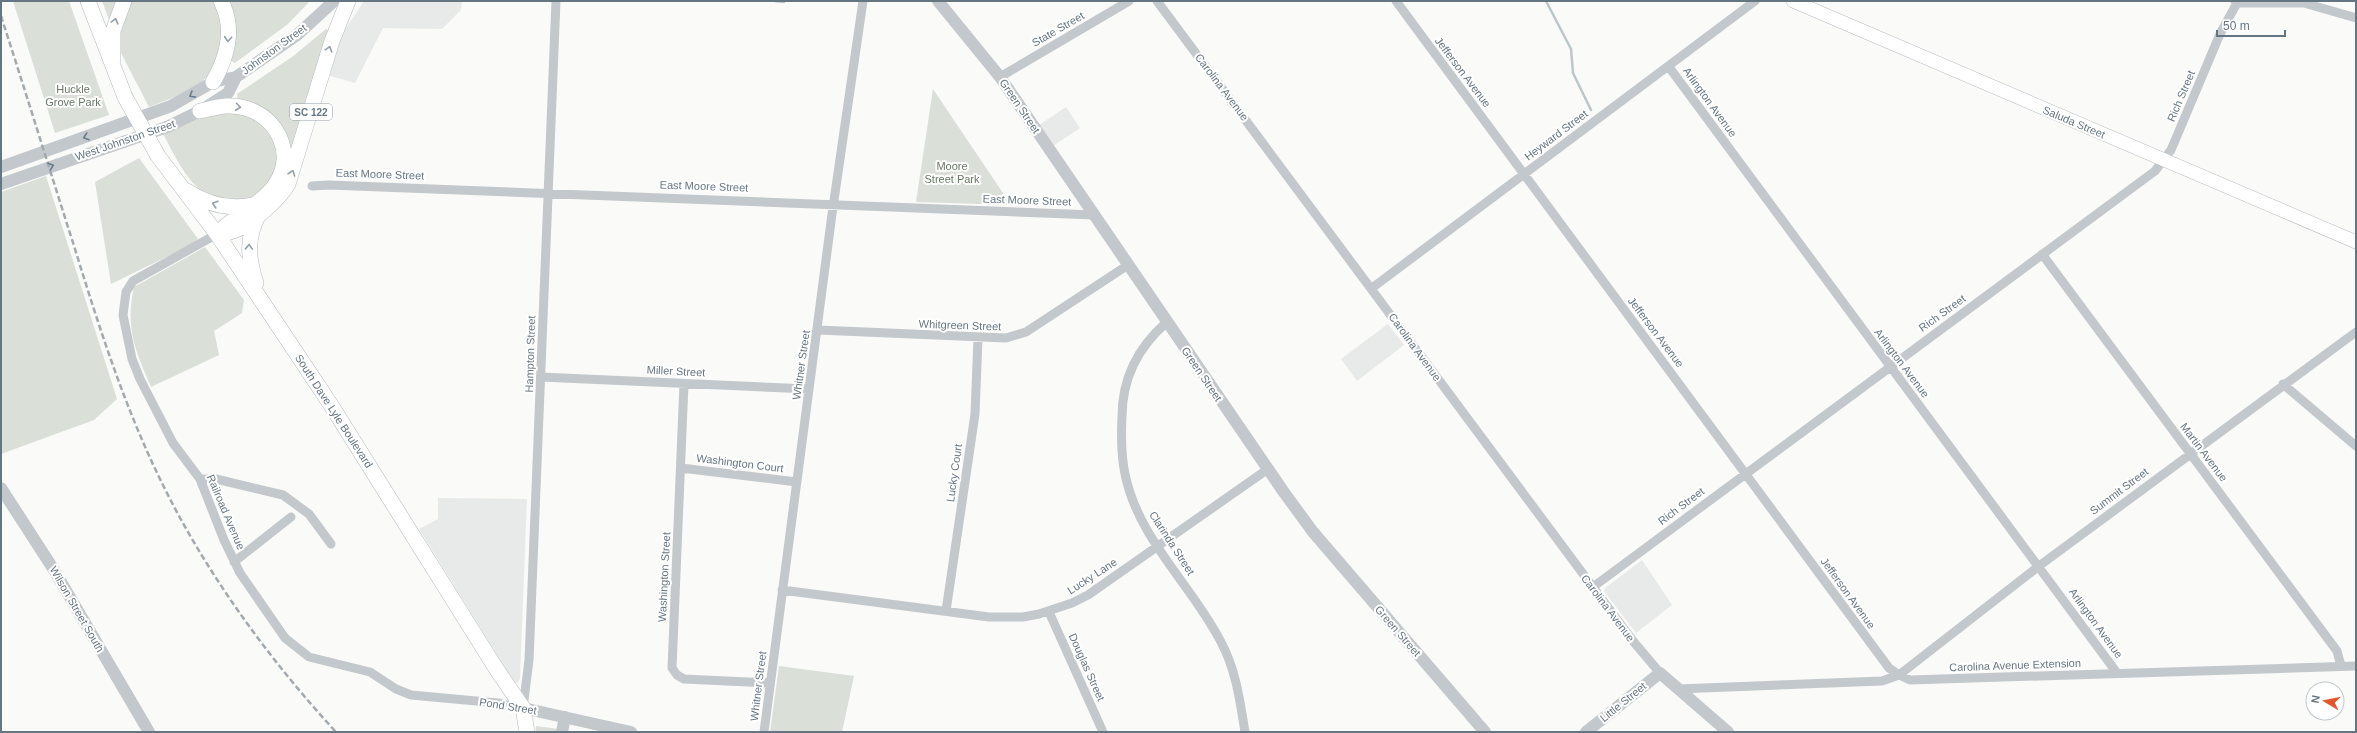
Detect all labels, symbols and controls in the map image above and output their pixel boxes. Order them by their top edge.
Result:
street label: State Street [1030,9,1086,49]
scale bar [2217,12,2285,38]
one-way arrow [111,17,119,24]
text: 50 m [2223,19,2250,33]
street label: Johnston Street [239,21,309,77]
street label: Jefferson Avenue [1433,35,1493,109]
one-way arrow [224,36,233,42]
one-way arrow [325,45,333,52]
street label: Carolina Avenue [1193,51,1251,123]
street label: Arlington Avenue [1681,65,1739,139]
street label: Rich Street [2165,69,2197,123]
street label: Green Street [997,77,1043,135]
park label: Huckle Grove Park [45,83,101,108]
one-way arrow [189,90,196,97]
one-way arrow [235,102,241,111]
street label: Saluda Street [2041,103,2107,141]
road number: SC 122 [290,104,332,120]
street label: Heyward Street [1522,107,1590,163]
street label: West Johnston Street [73,117,177,163]
one-way arrow [82,132,89,141]
park label: Moore Street Park [924,160,980,185]
one-way arrow [47,163,54,171]
street label: East Moore Street [335,166,425,182]
one-way arrow [287,170,296,177]
street label: East Moore Street [659,178,749,194]
street label: East Moore Street [982,192,1072,208]
one-way arrow [212,200,219,209]
one-way arrow [244,244,253,250]
street label: Rich Street [1916,292,1968,334]
street label: Jefferson Avenue [1626,295,1686,369]
street label: Carolina Avenue [1386,311,1444,383]
street label: Hampton Street [523,315,537,393]
street label: Whitgreen Street [919,318,1001,332]
street label: Arlington Avenue [1872,326,1932,400]
street label: Whitner Street [790,329,812,401]
street label: Green Street [1179,345,1225,403]
street label: South Dave Lyle Boulevard [293,352,375,470]
street label: Miller Street [646,363,706,379]
street label: Martin Avenue [2178,420,2230,484]
street label: Lucky Court [944,443,964,503]
street label: Washington Court [696,452,784,474]
street label: Summit Street [2088,465,2150,517]
street label: Railroad Avenue [205,473,247,551]
street label: Rich Street [1656,485,1706,527]
street label: Clarinda Street [1147,509,1197,577]
street label: Washington Street [656,532,672,622]
street label: Jefferson Avenue [1818,555,1878,631]
street label: Lucky Lane [1065,556,1119,596]
street label: Wilson Street South [47,564,107,654]
street label: Carolina Avenue [1579,572,1637,644]
street label: Arlington Avenue [2067,586,2125,660]
street label: Green Street [1373,603,1423,659]
street label: Douglas Street [1067,631,1107,703]
street label: Whitner Street [748,650,768,722]
street label: Carolina Avenue Extension [1949,657,2081,673]
street label: Little Street [1598,680,1648,724]
north arrow [2305,681,2345,721]
text: N [2309,694,2322,704]
street label: Pond Street [478,696,538,716]

